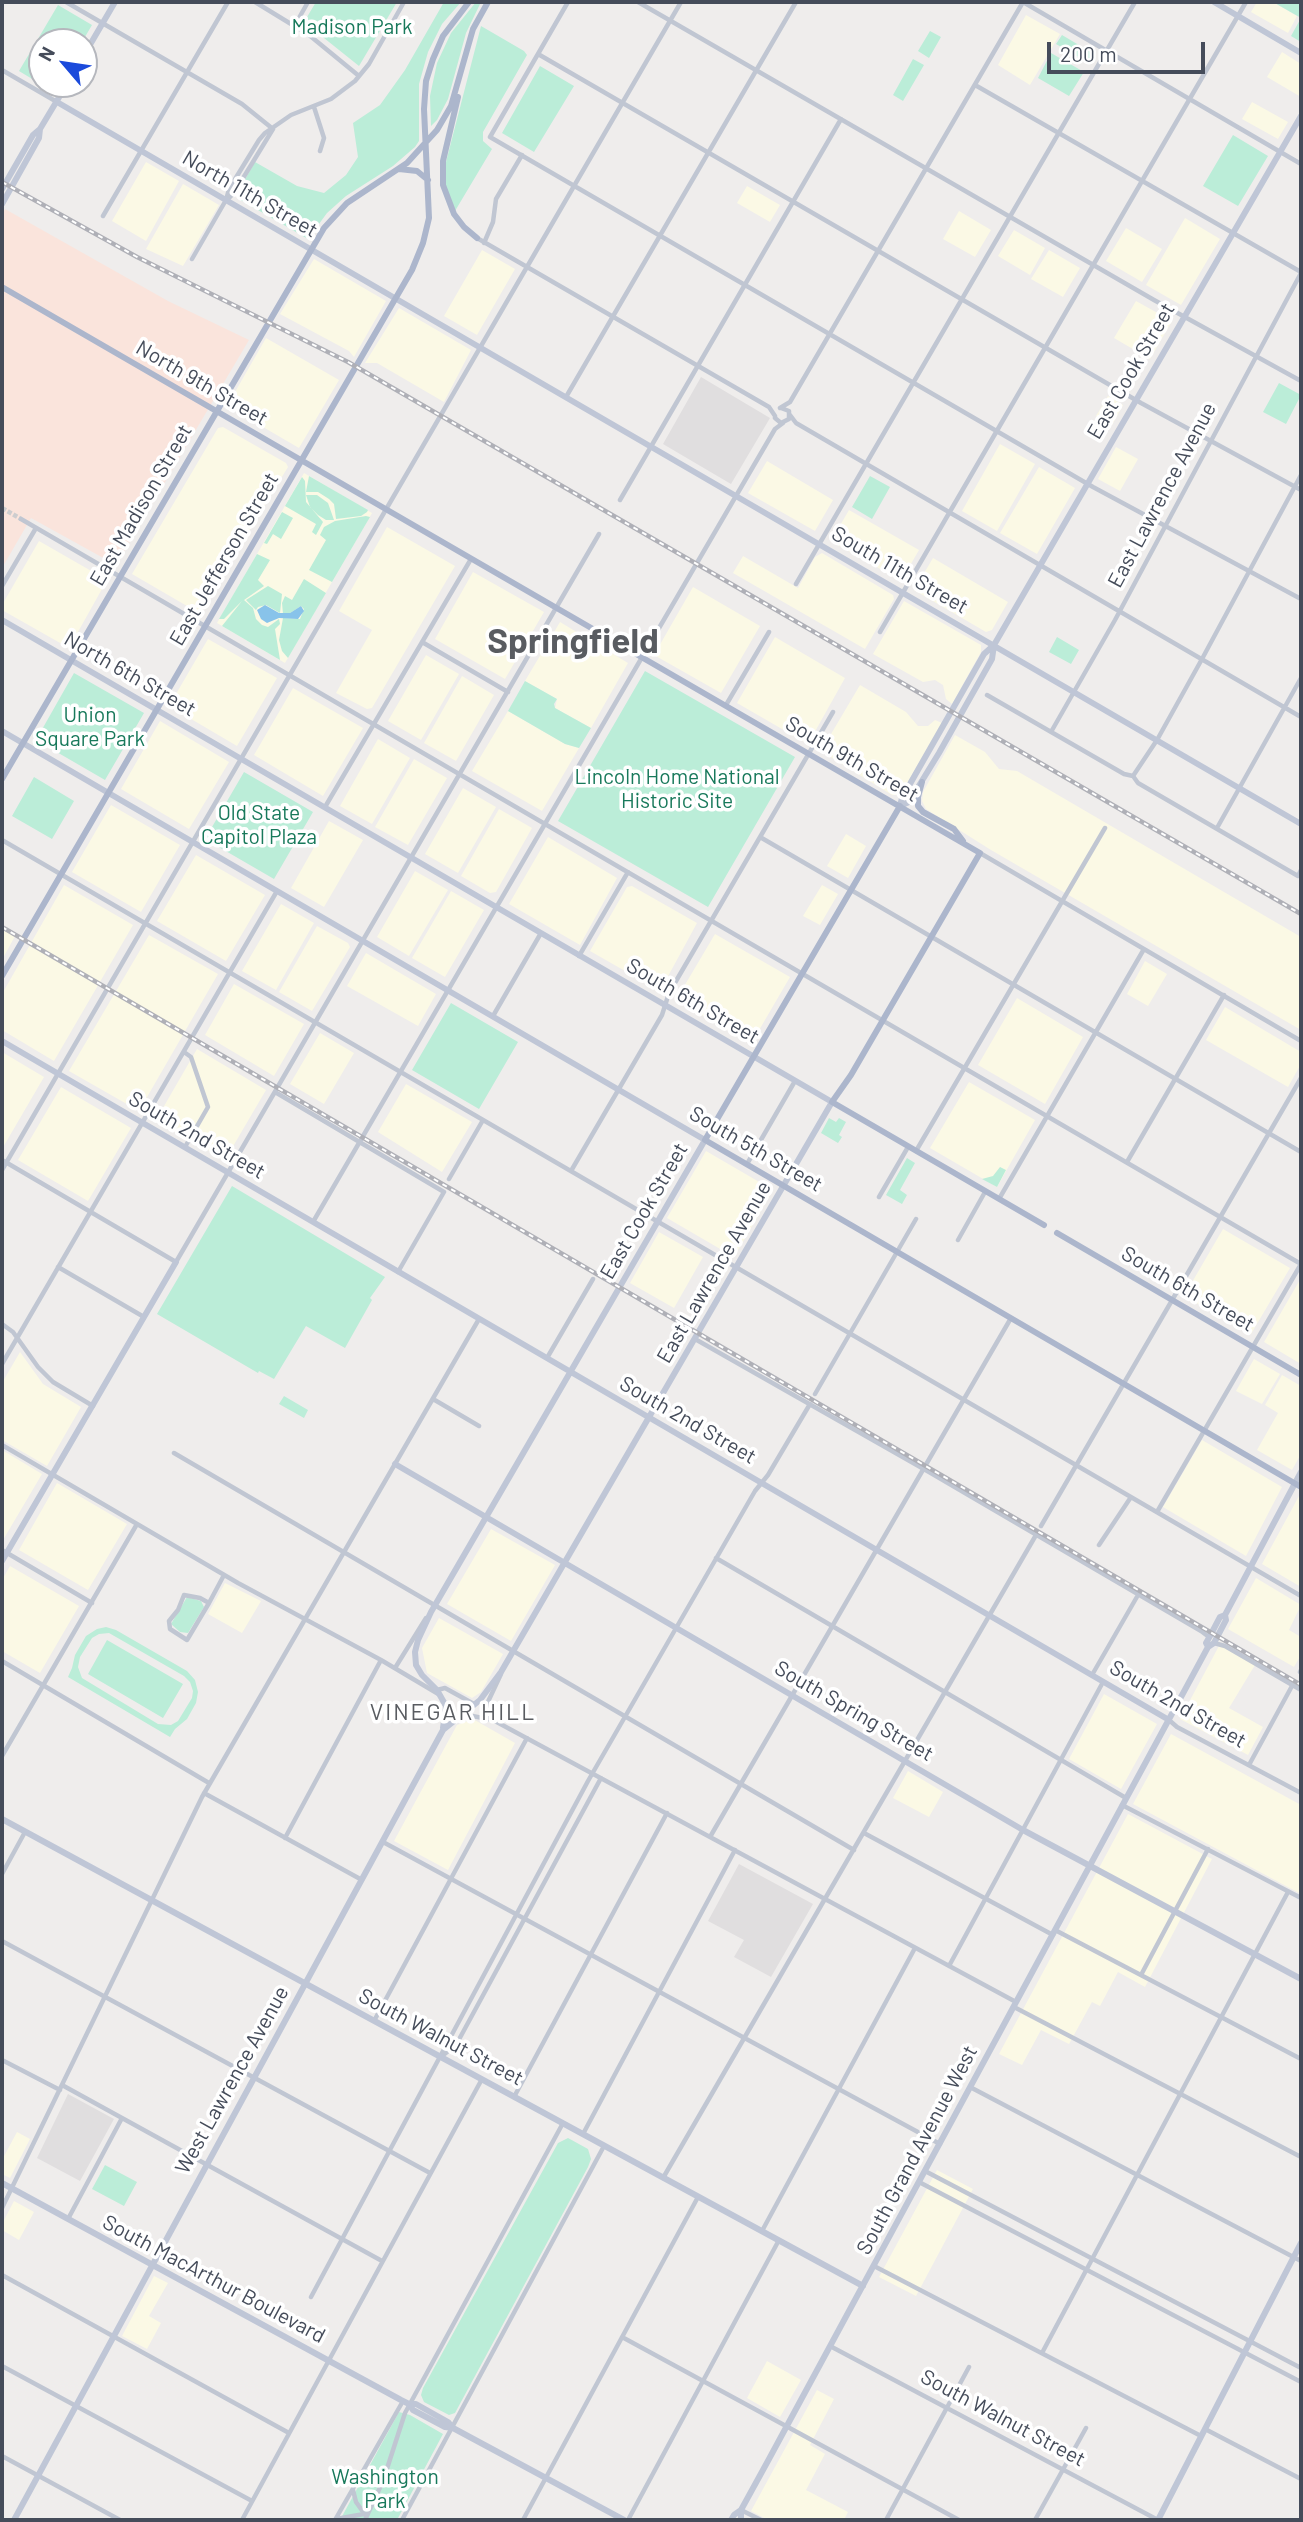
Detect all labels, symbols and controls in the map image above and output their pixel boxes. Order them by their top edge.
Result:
park label: Madison Park [292,14,412,40]
north arrow [28,28,98,98]
scale bar [1051,28,1208,72]
text: 200 m [1060,41,1117,66]
text: N [33,42,59,65]
street label: North 11th Street [178,145,322,243]
street label: East Cook Street [1082,298,1180,444]
street label: North 9th Street [132,335,272,431]
street label: East Lawrence Avenue [1103,398,1221,592]
street label: East Madison Street [85,420,197,590]
street label: East Jefferson Street [164,468,284,650]
street label: South 11th Street [827,521,973,619]
district label: Springfield [487,620,659,662]
street label: North 6th Street [60,626,200,722]
park label: Union Square Park [35,702,145,752]
street label: South 9th Street [781,711,923,807]
park label: Lincoln Home National Historic Site [574,764,780,814]
park label: Old State Capitol Plaza [201,800,317,850]
street label: South 6th Street [622,953,764,1049]
street label: South 2nd Street [124,1086,270,1184]
street label: South 5th Street [685,1101,827,1197]
street label: East Cook Street [595,1138,693,1284]
street label: East Lawrence Avenue [652,1177,776,1367]
street label: South 6th Street [1117,1241,1259,1337]
street label: South 2nd Street [615,1371,761,1469]
street label: South Spring Street [770,1655,938,1767]
street label: South 2nd Street [1105,1655,1251,1753]
district label: VINEGAR HILL [371,1698,535,1726]
street label: West Lawrence Avenue [170,1982,294,2178]
street label: South Walnut Street [354,1983,528,2091]
street label: South Grand Avenue West [851,2041,983,2259]
street label: South MacArthur Boulevard [98,2210,330,2348]
street label: South Walnut Street [916,2364,1090,2472]
park label: Washington Park [331,2464,439,2514]

